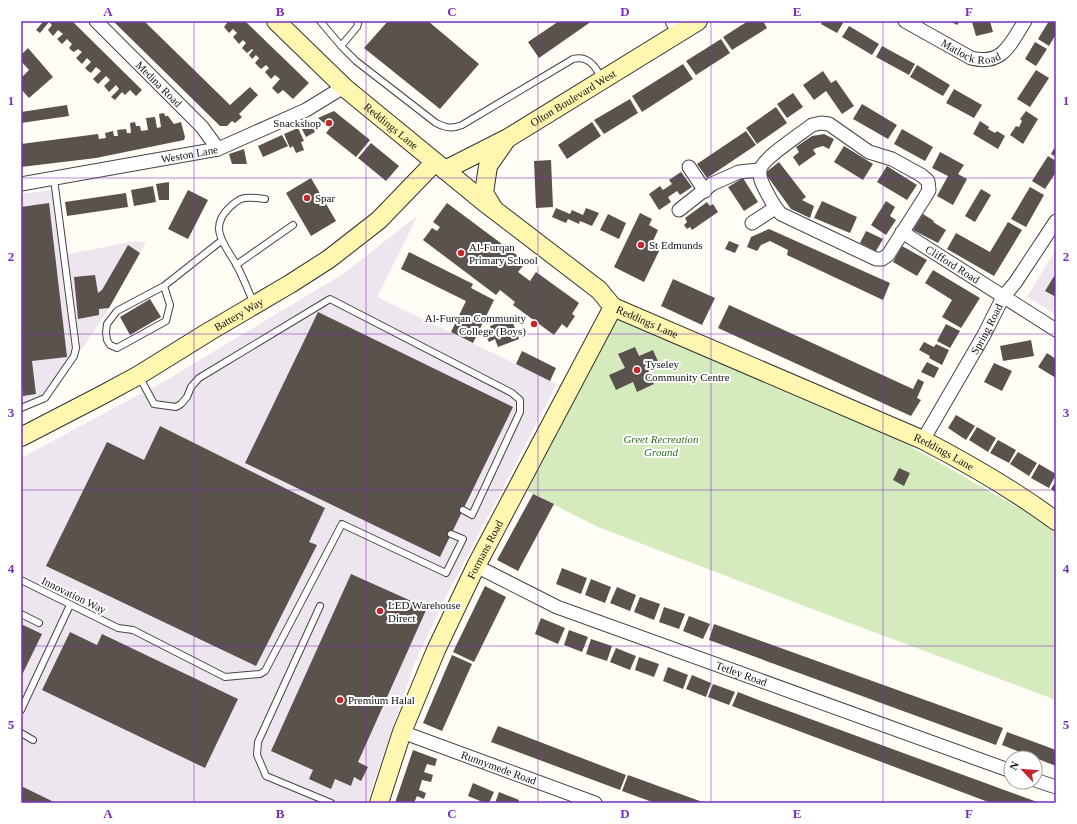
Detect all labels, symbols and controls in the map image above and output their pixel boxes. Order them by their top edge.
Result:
text: A [103,4,113,19]
text: B [276,4,285,19]
text: C [447,4,457,19]
text: D [620,4,630,19]
text: E [793,4,801,19]
text: F [965,4,973,19]
street label: Matlock Road [939,37,1003,66]
street label: Medina Road [134,59,185,110]
street label: Olton Boulevard West [528,67,618,129]
text: 1 [8,93,14,108]
text: 1 [1063,93,1069,108]
street label: Reddings Lane [362,100,421,152]
place label: Snackshop [273,117,321,129]
marker: Snackshop [324,118,334,128]
street label: Weston Lane [160,143,219,165]
place label: Spar [315,192,336,204]
marker: Spar [302,193,312,203]
place label: St Edmunds [649,239,702,251]
marker: St Edmunds [636,240,646,250]
place label: Al-Furqan Primary School [469,241,538,266]
street label: Clifford Road [924,243,982,286]
marker: Al-Furqan Primary School [456,248,466,258]
text: 2 [8,249,14,264]
text: 2 [1063,249,1069,264]
street label: Battery Way [212,295,266,333]
street label: Spring Road [968,301,1005,356]
street label: Reddings Lane [614,303,680,340]
place label: Al-Furqan Community College (Boys) [425,312,526,338]
marker: Al-Furqan Community College (Boys) [529,319,539,329]
place label: Tyseley Community Centre [645,358,730,383]
marker: Tyseley Community Centre [632,365,642,375]
text: 3 [8,405,15,420]
text: 3 [1063,405,1070,420]
street label: Reddings Lane [912,431,976,473]
park label: Greet Recreation Ground [623,433,699,458]
street label: Formans Road [465,518,505,581]
text: 4 [8,561,15,576]
text: 4 [1063,561,1070,576]
street label: Innovation Way [40,574,109,616]
place label: LED Warehouse Direct [388,599,461,624]
marker: LED Warehouse Direct [375,606,385,616]
street label: Tetley Road [714,659,769,689]
place label: Premium Halal [348,694,415,706]
marker: Premium Halal [335,695,345,705]
text: 5 [8,717,15,732]
text: 5 [1063,717,1070,732]
street label: Runnymede Road [459,748,538,787]
north arrow [1003,750,1043,790]
text: N [1007,759,1021,772]
text: A [103,806,113,821]
text: B [276,806,285,821]
text: C [447,806,457,821]
text: D [620,806,630,821]
text: E [793,806,801,821]
text: F [965,806,973,821]

